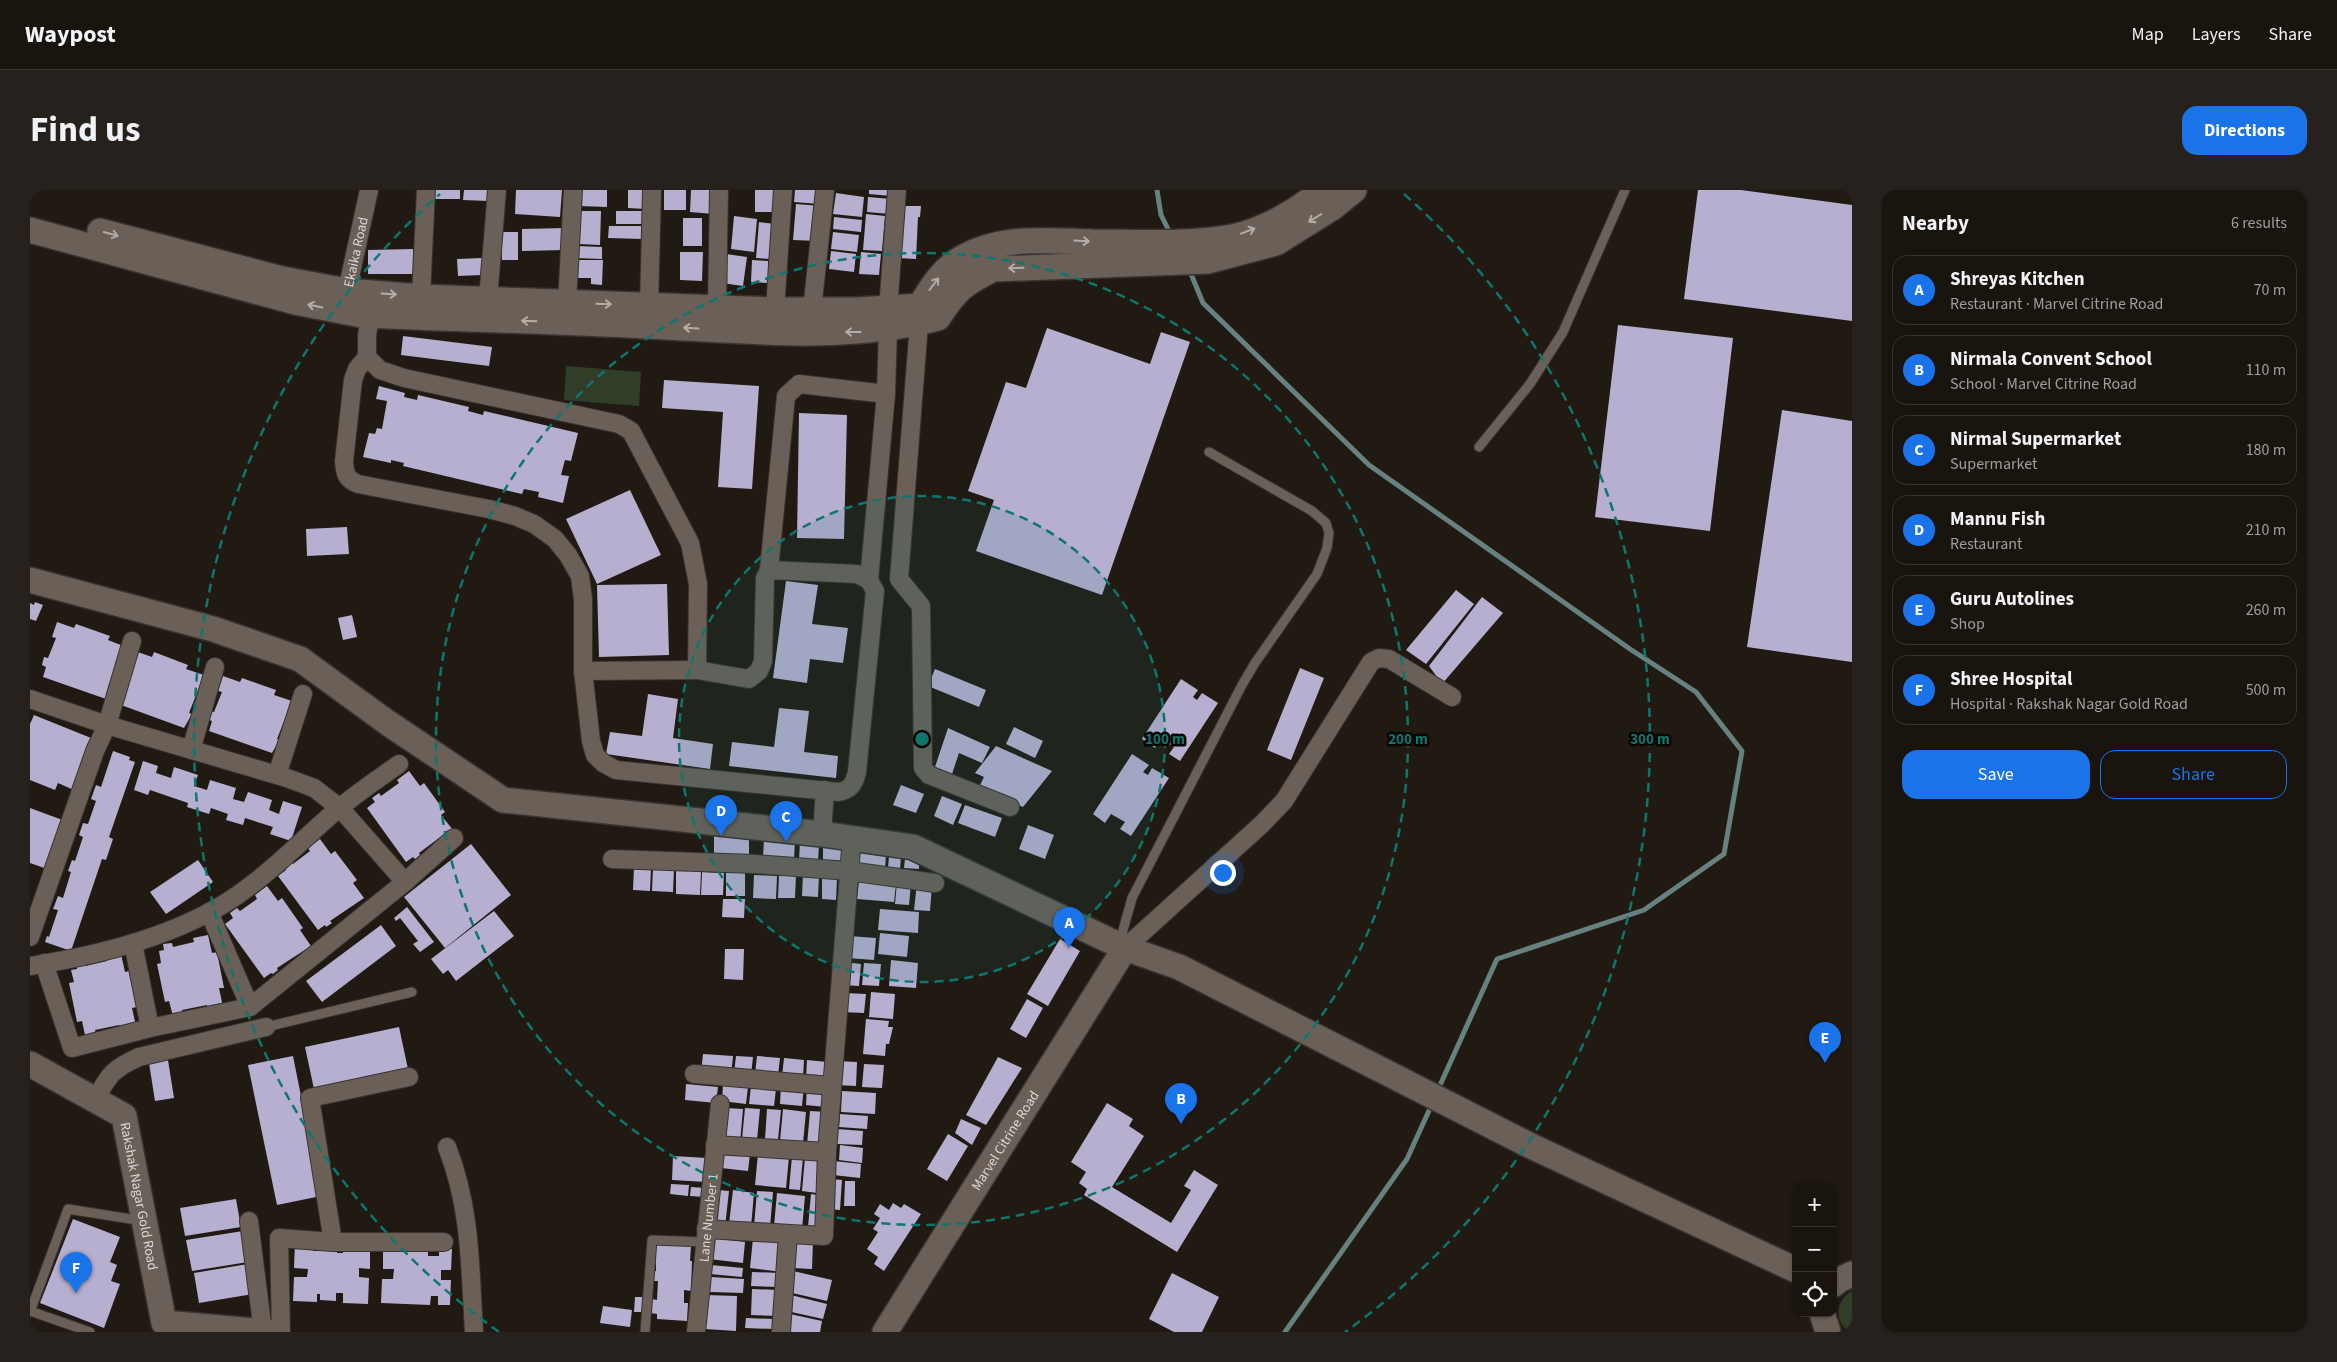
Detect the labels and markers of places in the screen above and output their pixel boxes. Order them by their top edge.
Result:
centre of rings [913,730,931,748]
pin: D [705,795,737,836]
pin: C [770,801,802,842]
pin: A [1053,907,1085,948]
pin: E [1809,1022,1841,1063]
pin: B [1165,1083,1197,1124]
pin: F [60,1252,92,1293]

